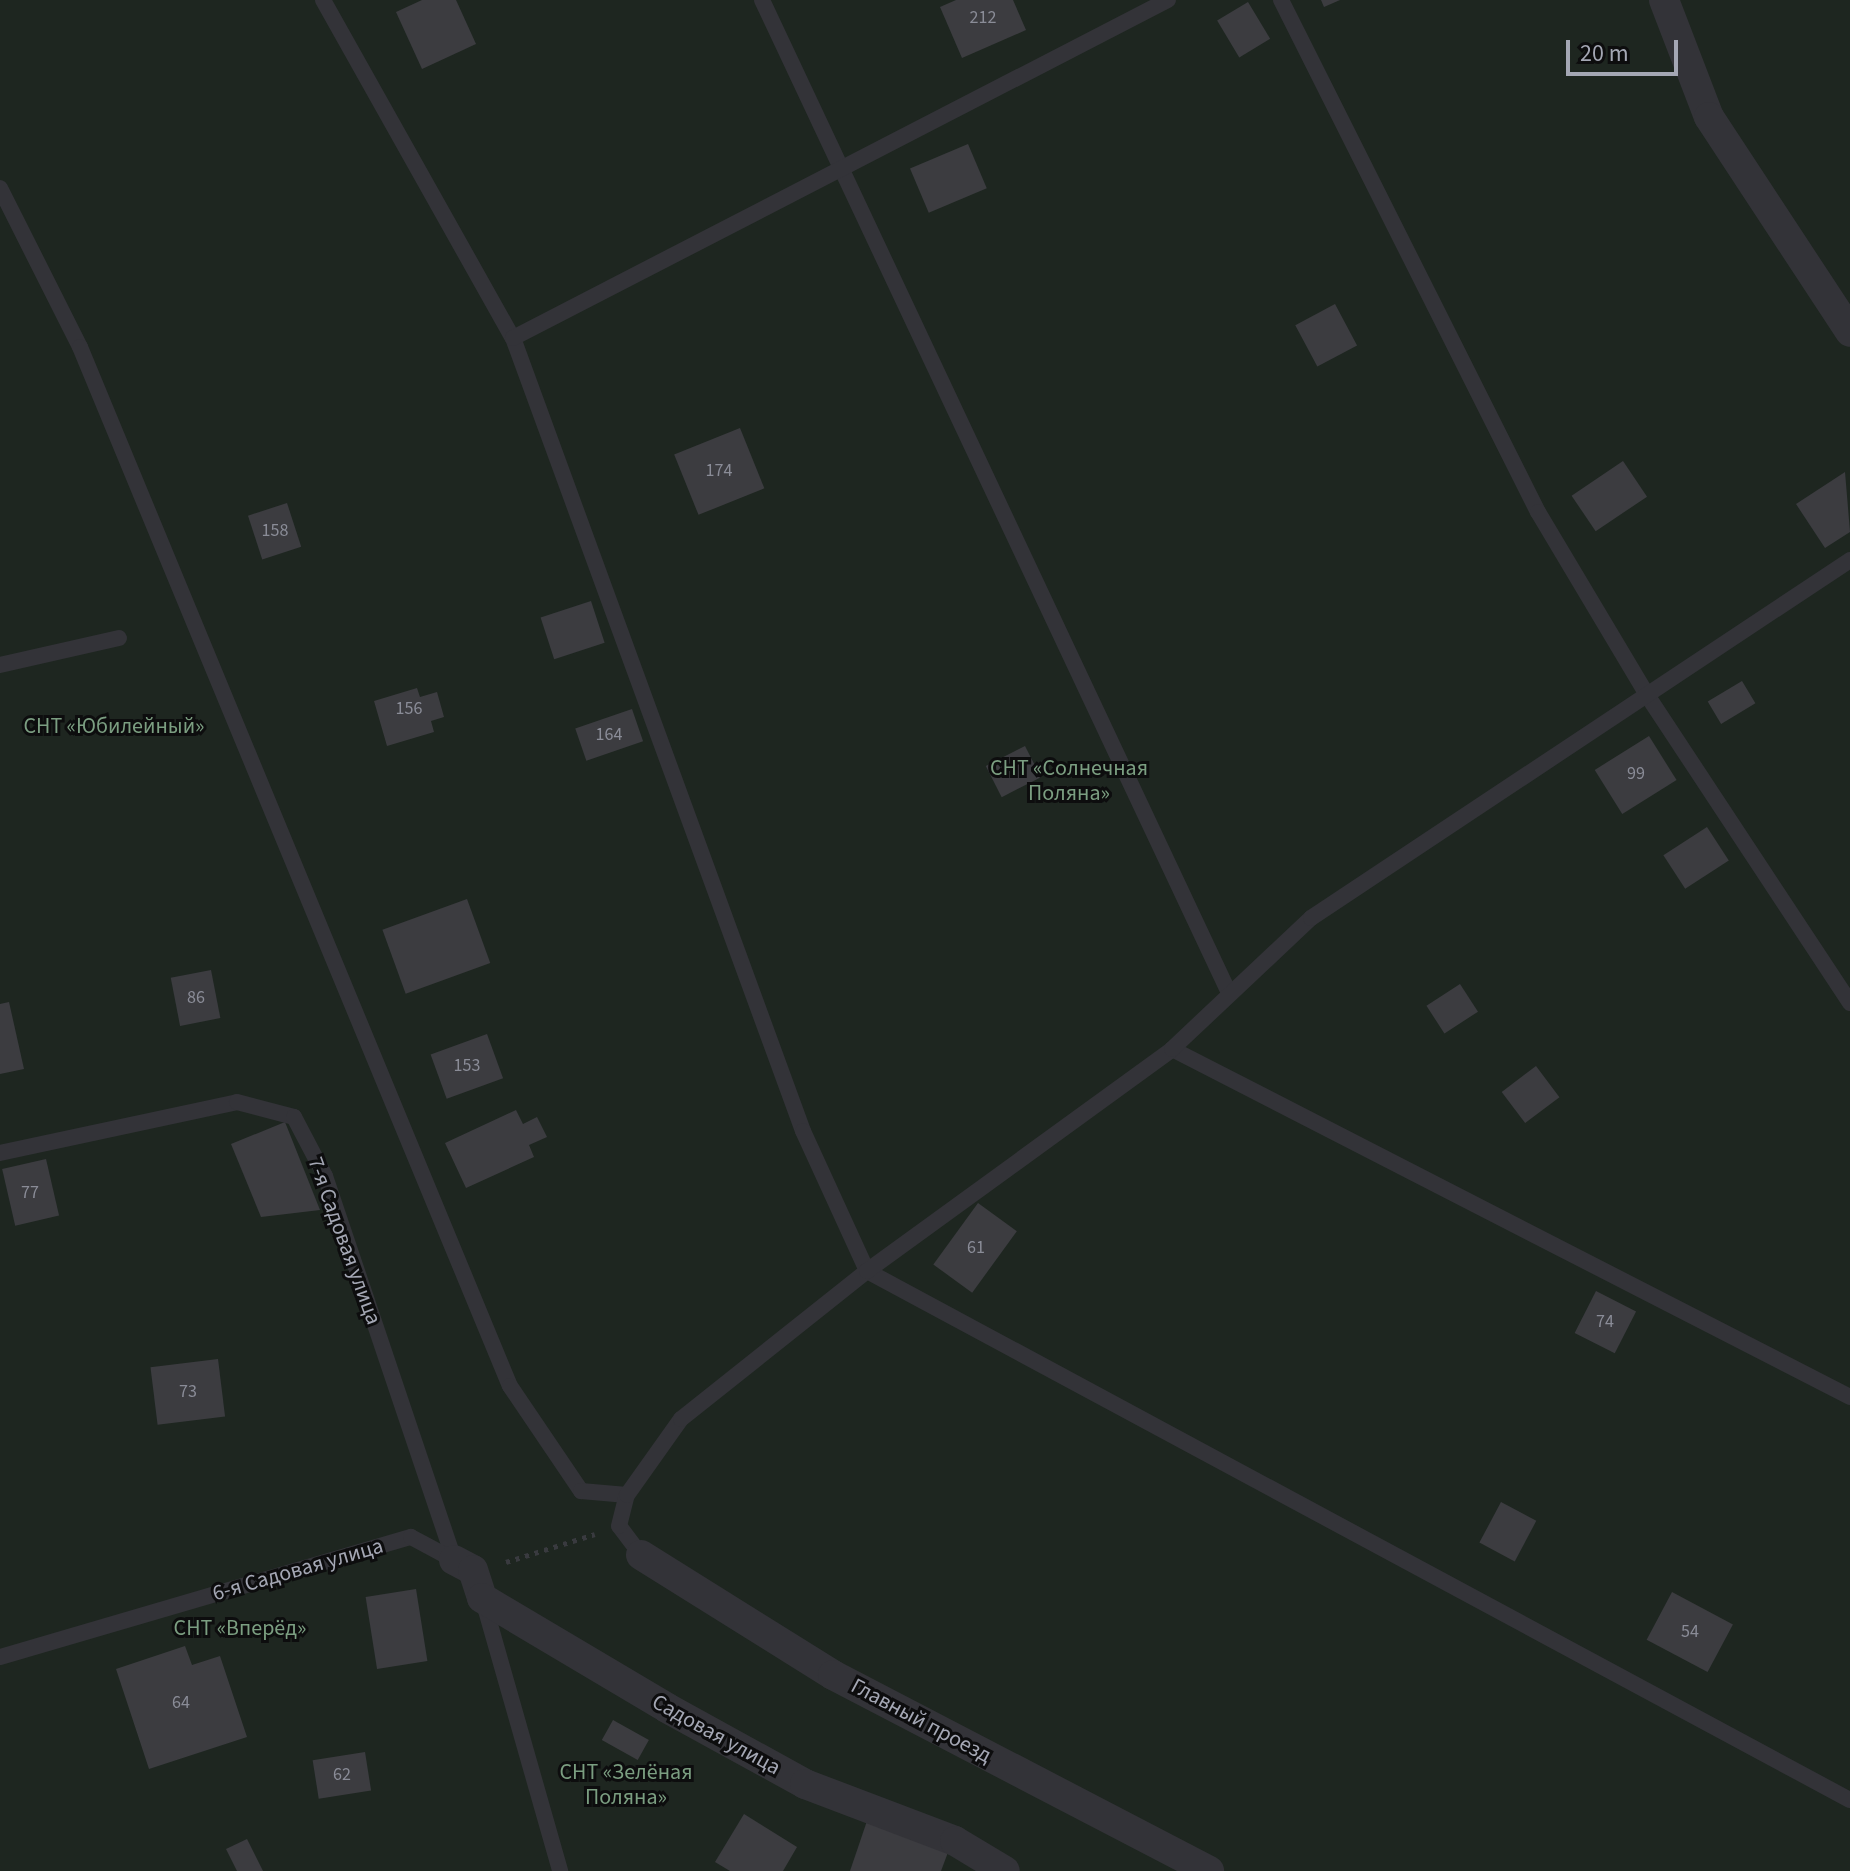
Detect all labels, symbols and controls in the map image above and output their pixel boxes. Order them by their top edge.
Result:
house number: 212 [970,7,996,29]
scale bar [1570,24,1682,74]
text: 20 m [1580,36,1629,71]
house number: 174 [706,460,732,482]
house number: 158 [262,520,288,542]
house number: 156 [396,698,422,720]
park label: СНТ «Юбилейный» [24,714,204,740]
house number: 164 [596,724,622,746]
park label: СНТ «Солнечная Поляна» [990,755,1148,806]
house number: 99 [1627,763,1645,785]
house number: 86 [187,987,205,1009]
house number: 153 [454,1055,480,1077]
street label: 7-я Садовая улица [301,1154,387,1328]
house number: 77 [21,1182,39,1204]
house number: 61 [967,1237,985,1259]
house number: 74 [1596,1311,1614,1333]
house number: 73 [179,1381,197,1403]
street label: 6-я Садовая улица [210,1533,386,1607]
park label: СНТ «Вперёд» [174,1616,306,1642]
house number: 54 [1681,1621,1699,1643]
street label: Главный проезд [846,1673,996,1769]
street label: Садовая улица [647,1689,785,1781]
house number: 64 [172,1692,190,1714]
park label: СНТ «Зелёная Поляна» [560,1759,692,1810]
house number: 62 [333,1764,351,1786]

